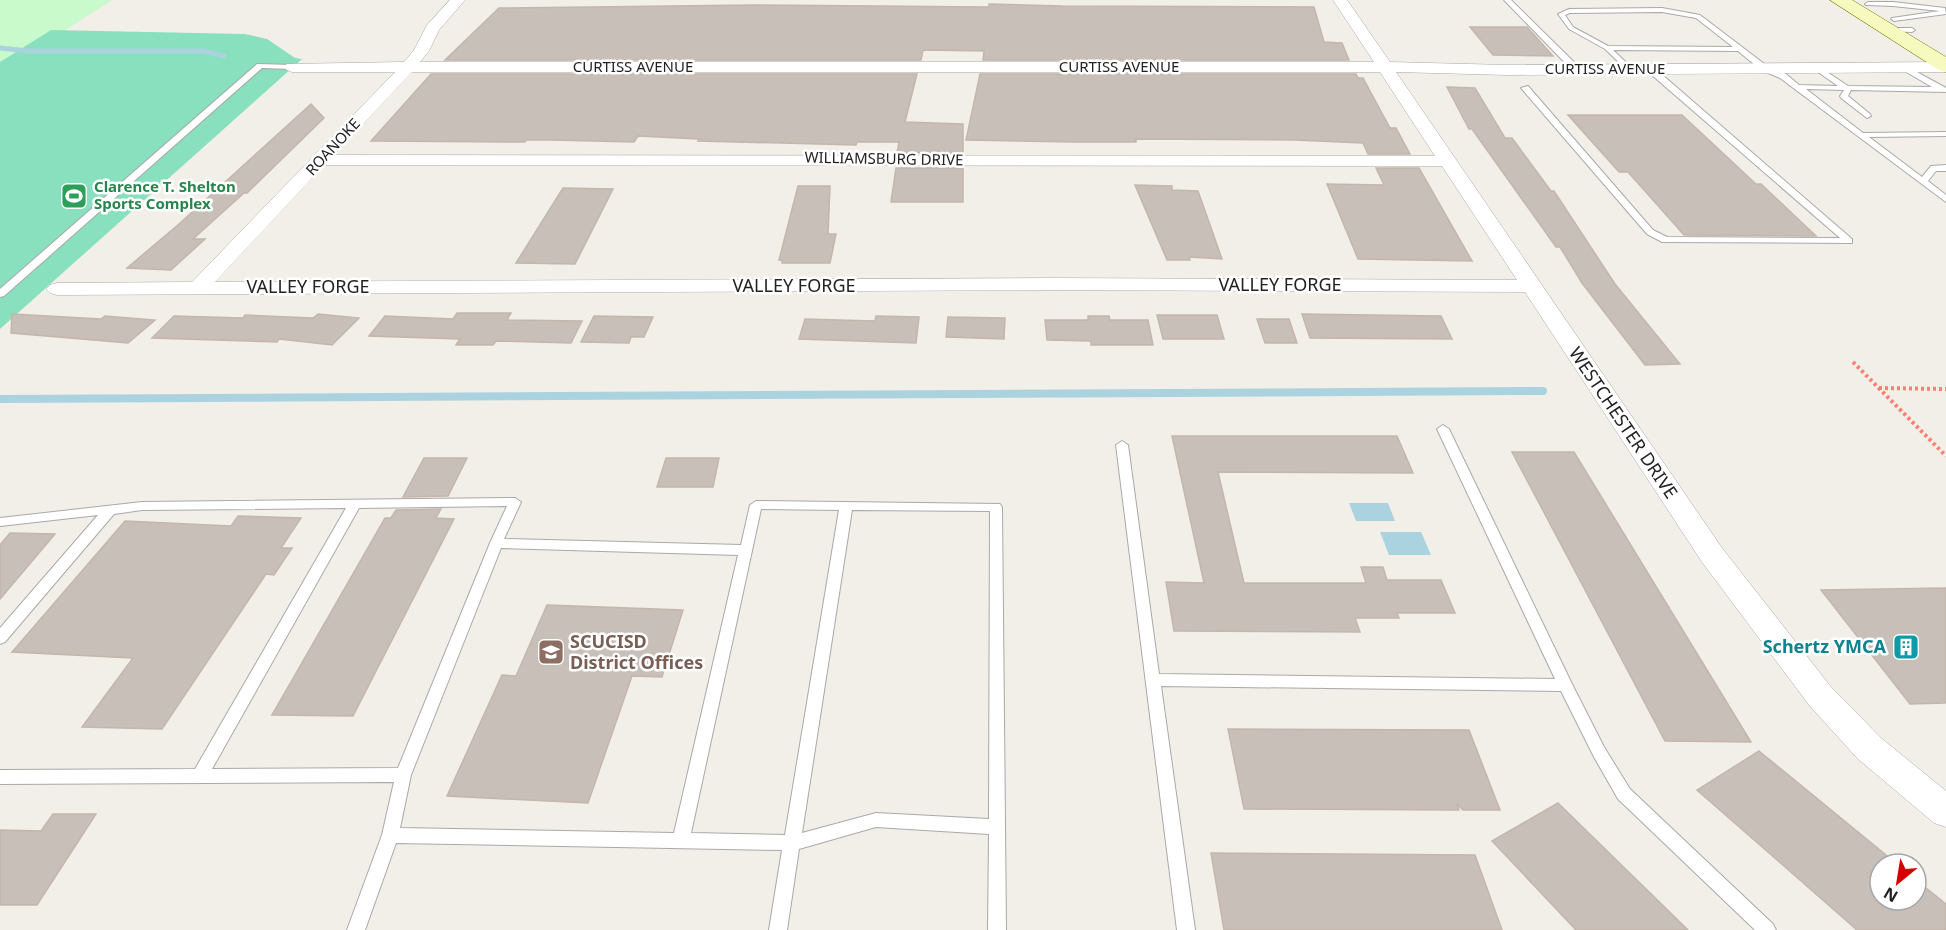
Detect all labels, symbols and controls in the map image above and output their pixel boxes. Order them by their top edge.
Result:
street label: CURTISS AVENUE [573,56,693,76]
street label: CURTISS AVENUE [1059,56,1179,76]
street label: CURTISS AVENUE [1545,58,1665,78]
street label: ROANOKE [301,114,364,179]
street label: WILLIAMSBURG DRIVE [804,147,964,169]
place label: Clarence T. Shelton Sports Complex [94,176,236,213]
sports icon: Clarence T. Shelton Sports Complex [59,181,89,211]
street label: VALLEY FORGE [1218,272,1342,296]
street label: VALLEY FORGE [732,273,856,297]
street label: VALLEY FORGE [246,274,370,298]
street label: WESTCHESTER DRIVE [1564,342,1684,503]
place label: SCUCISD District Offices [570,629,703,674]
building icon: Schertz YMCA [1891,632,1921,662]
place label: Schertz YMCA [1763,634,1887,658]
school or university icon: SCUCISD District Offices [536,637,566,667]
north arrow [1868,852,1928,912]
text: N [1879,882,1902,908]

